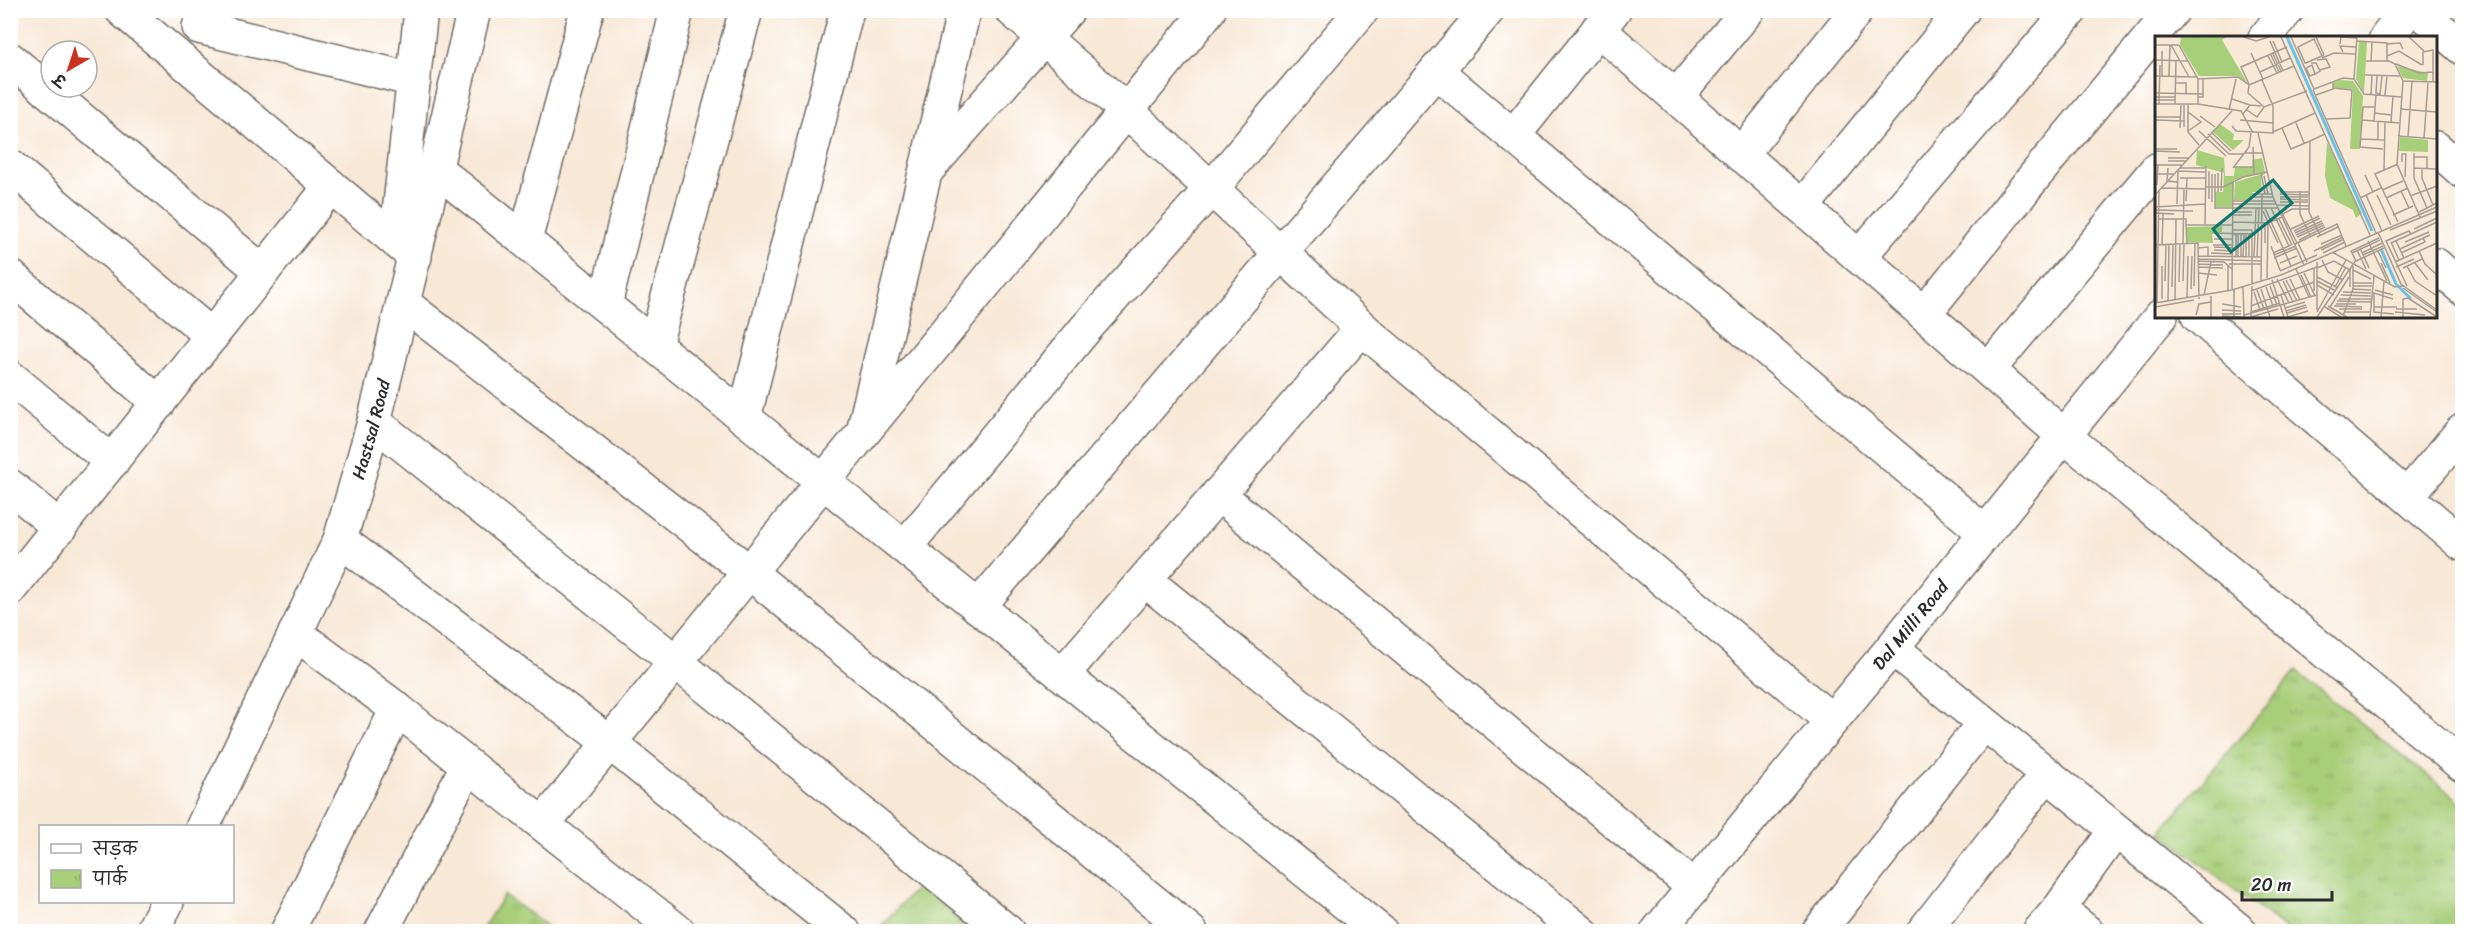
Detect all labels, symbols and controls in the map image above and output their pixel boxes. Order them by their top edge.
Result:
inset map [2155,36,2437,318]
north arrow [39,39,99,99]
text: उ [46,65,75,96]
street label: Hastsal Road [342,375,400,483]
street label: Dal Milli Road [1864,572,1958,677]
legend [39,825,234,903]
text: सड़क [92,833,138,865]
text: पार्क [92,863,128,895]
scale bar [2242,864,2332,902]
text: 20 m [2251,869,2291,901]

